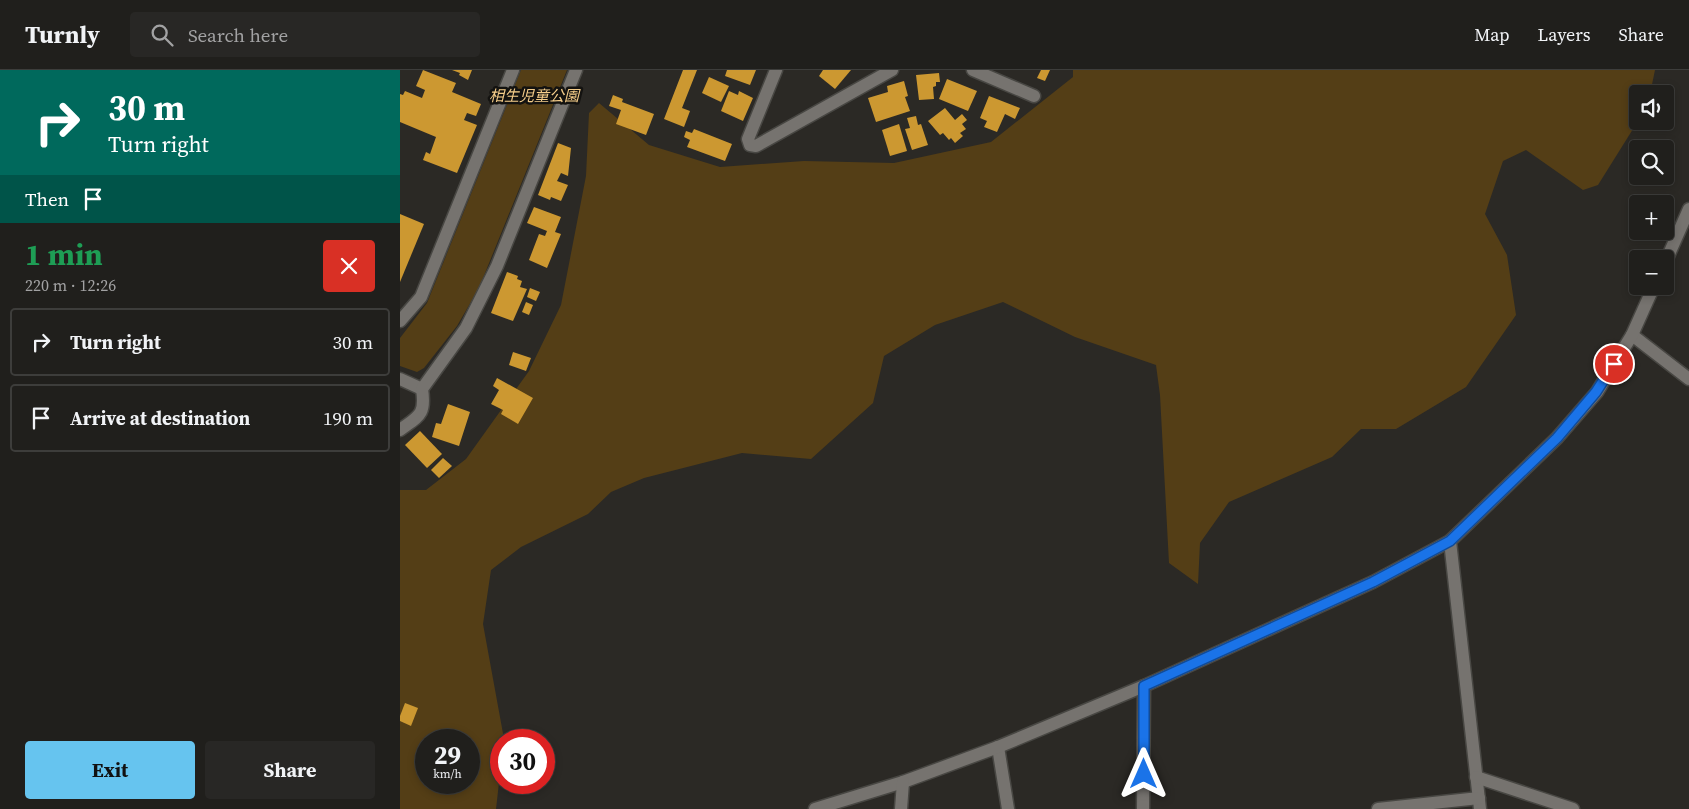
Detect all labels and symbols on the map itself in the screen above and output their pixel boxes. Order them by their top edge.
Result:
park label: 相生児童公園 [489,85,581,106]
pin [1593,343,1635,385]
speed limit sign: 30 [490,729,555,794]
position arrow [1117,747,1169,799]

